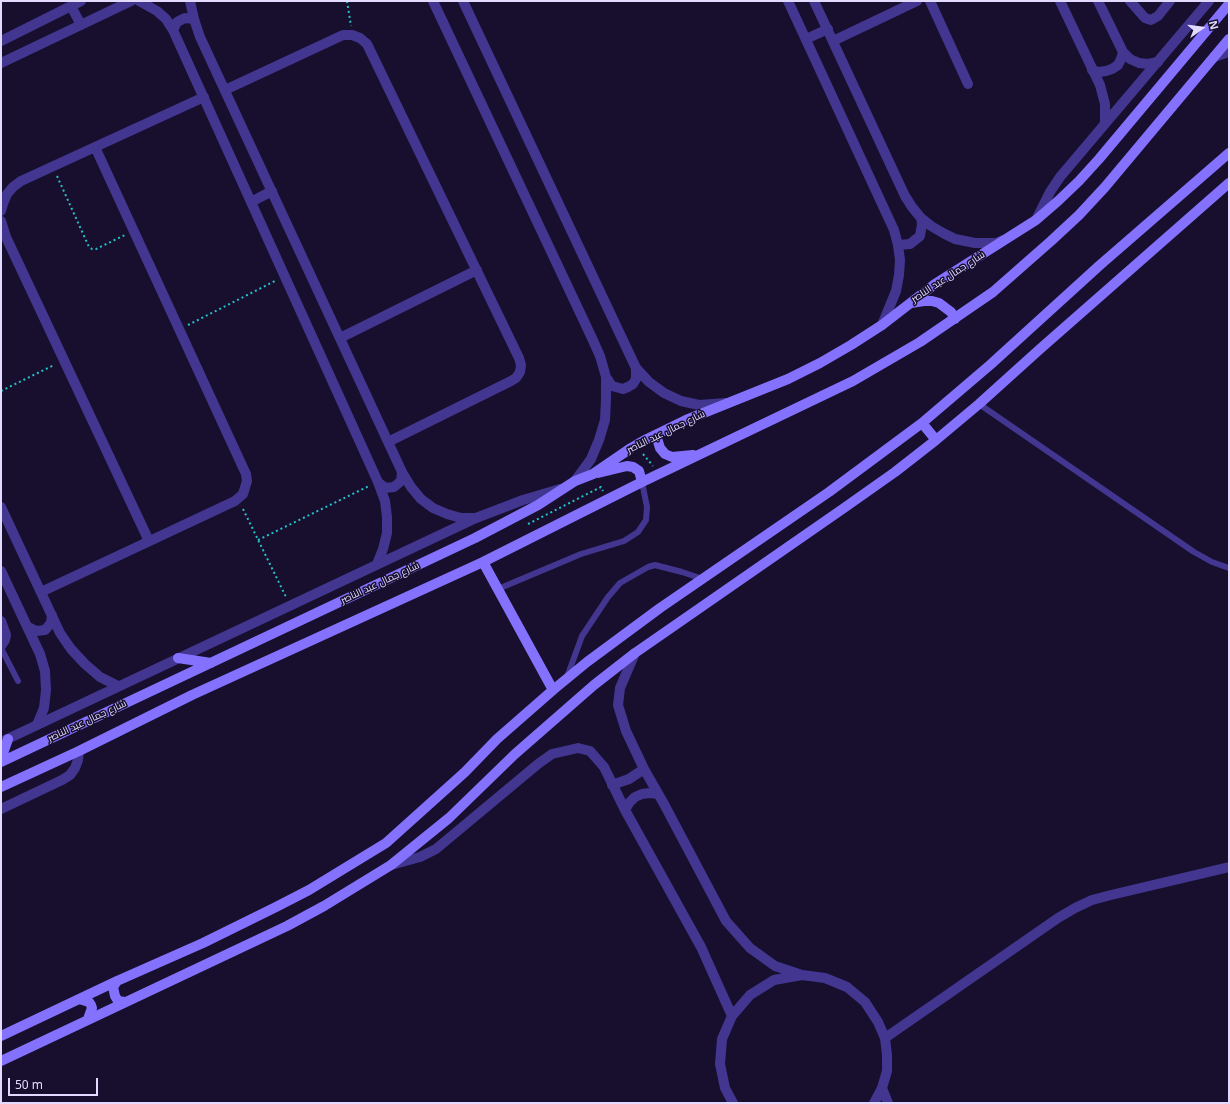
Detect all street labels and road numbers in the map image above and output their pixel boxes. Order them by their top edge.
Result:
street label: شارع جمال عبد الناصر [909,249,987,305]
street label: شارع جمال عبد الناصر [625,408,707,456]
street label: شارع جمال عبد الناصر [339,559,421,607]
street label: شارع جمال عبد الناصر [46,697,128,745]

